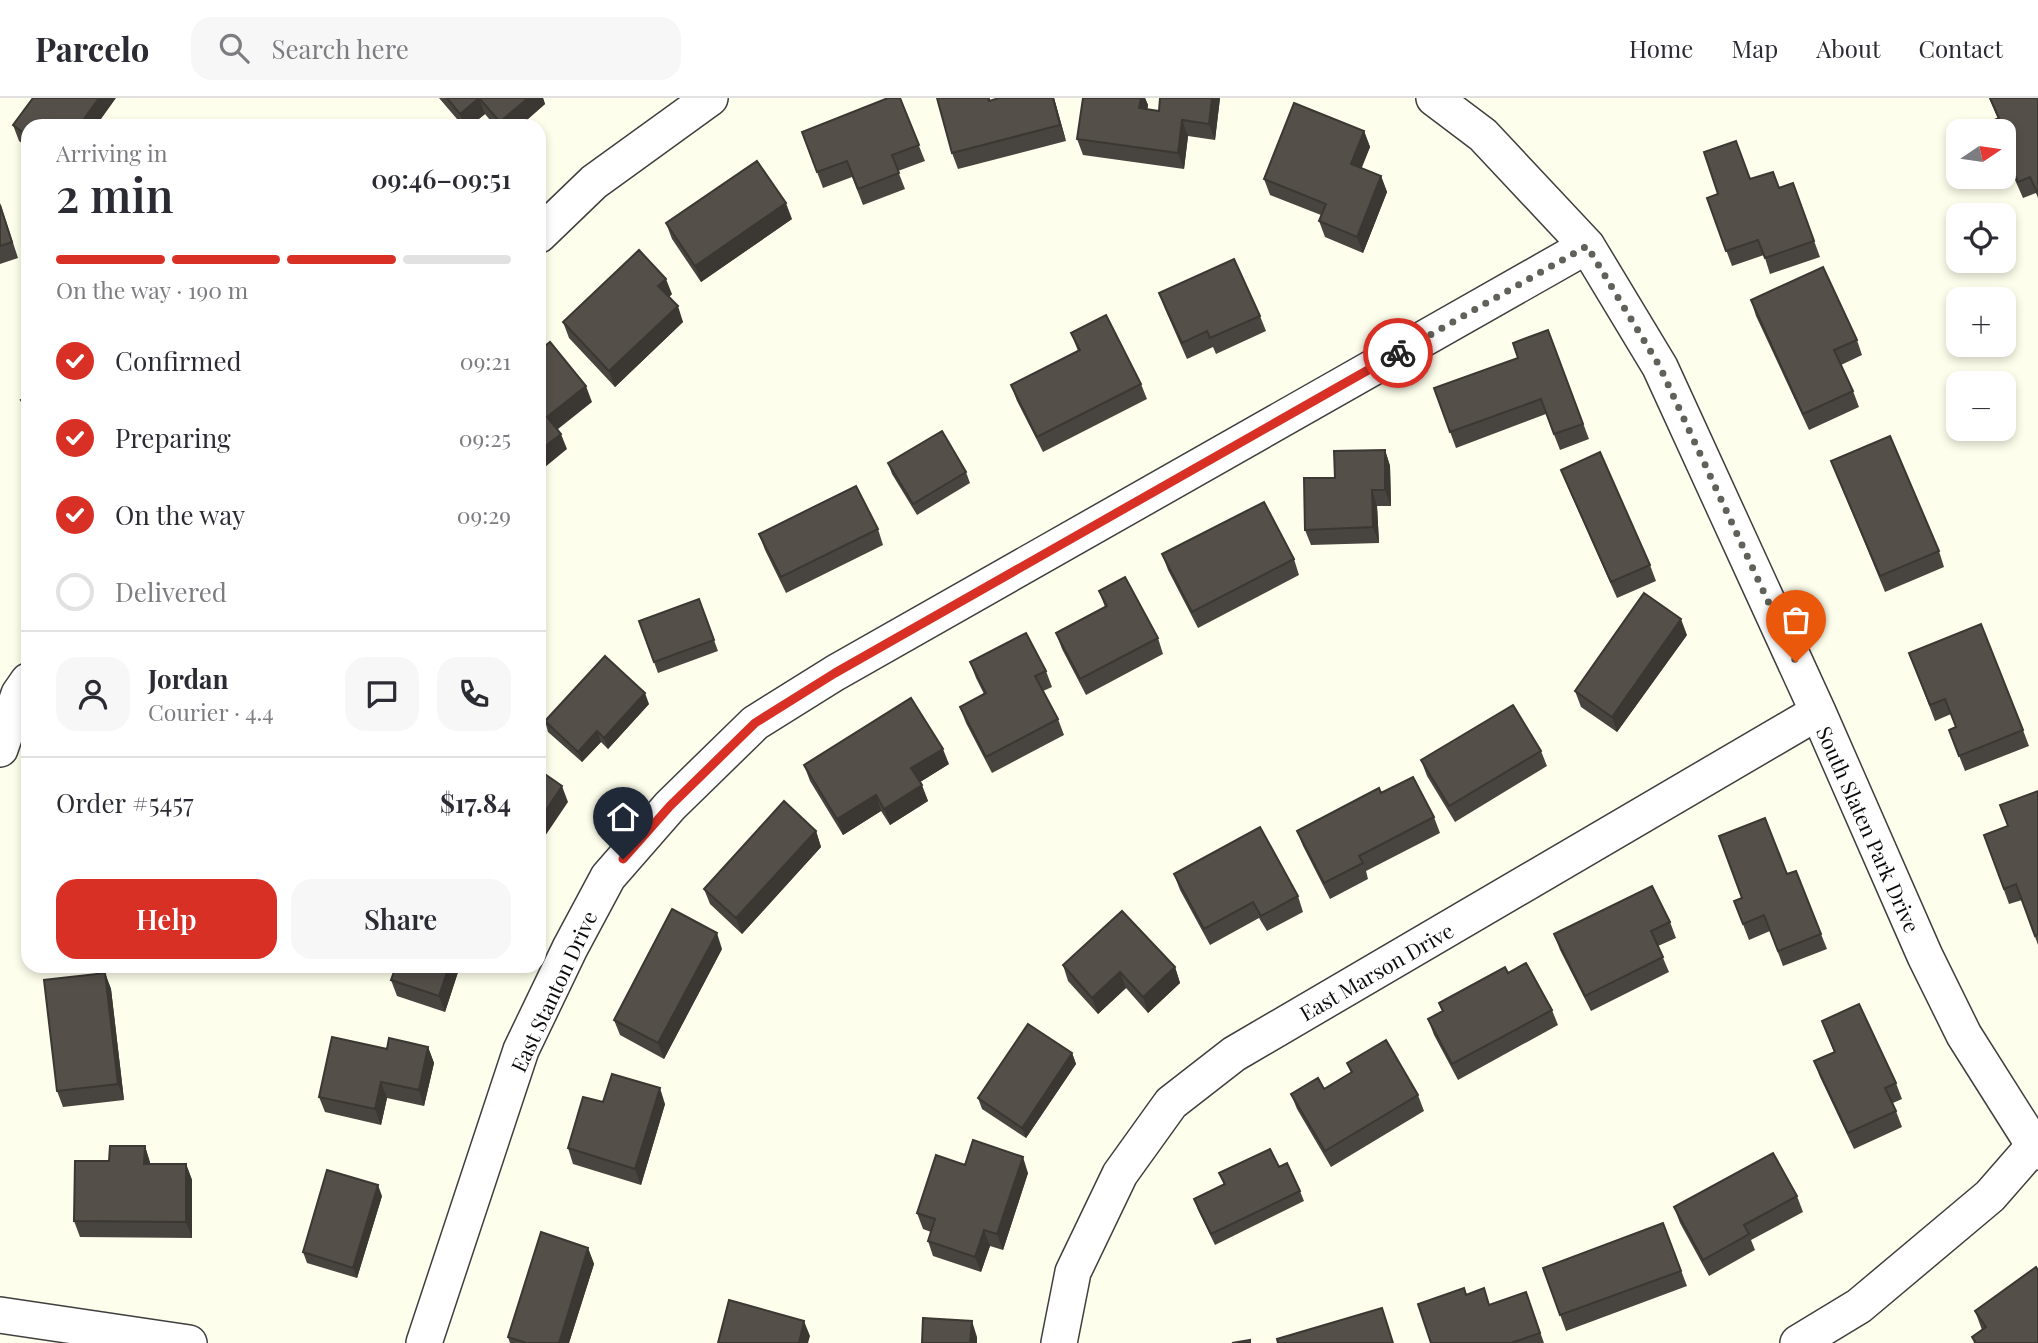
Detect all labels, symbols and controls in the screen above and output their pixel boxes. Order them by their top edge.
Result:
search box [191,17,681,80]
text: Parcelo [35,26,149,70]
icon: search [215,29,253,67]
text: Search here [271,31,409,66]
text: Home [1629,32,1693,64]
text: Map [1731,32,1778,64]
text: About [1816,32,1880,64]
text: Contact [1918,32,2003,64]
north arrow [1946,119,2016,189]
map controls [1946,119,2016,441]
text: Arriving in [56,137,168,168]
text: 09:46–09:51 [371,161,511,196]
text: 2 min [56,163,174,225]
button: locate [1946,203,2016,273]
text: On the way · 190 m [56,274,248,305]
button: + [1946,287,2016,357]
courier [1363,318,1433,388]
icon: bike [1379,334,1417,372]
icon: check [56,342,94,380]
text: Confirmed [115,343,242,378]
text: 09:21 [460,345,511,376]
button: − [1946,371,2016,441]
icon: check [56,419,94,457]
text: Preparing [115,420,231,455]
text: 09:25 [459,422,511,453]
icon: check [56,496,94,534]
text: On the way [115,497,245,532]
text: 09:29 [457,499,511,530]
text: Delivered [115,574,227,609]
pin [1766,590,1826,662]
icon: bag [1777,601,1815,639]
button: person [56,657,130,731]
button: chat [345,657,419,731]
button: phone [437,657,511,731]
text: Jordan [148,661,228,696]
text: Courier · 4.4 [148,696,274,727]
street label: South Slaten Park Drive [1811,721,1927,937]
text: Order #5457 [56,785,194,820]
text: $17.84 [440,785,511,820]
pin [593,787,653,859]
icon: home [604,798,642,836]
button: Help [56,879,277,959]
button: Share [291,879,511,959]
street label: East Stanton Drive [503,906,603,1076]
street label: East Marson Drive [1294,916,1458,1026]

